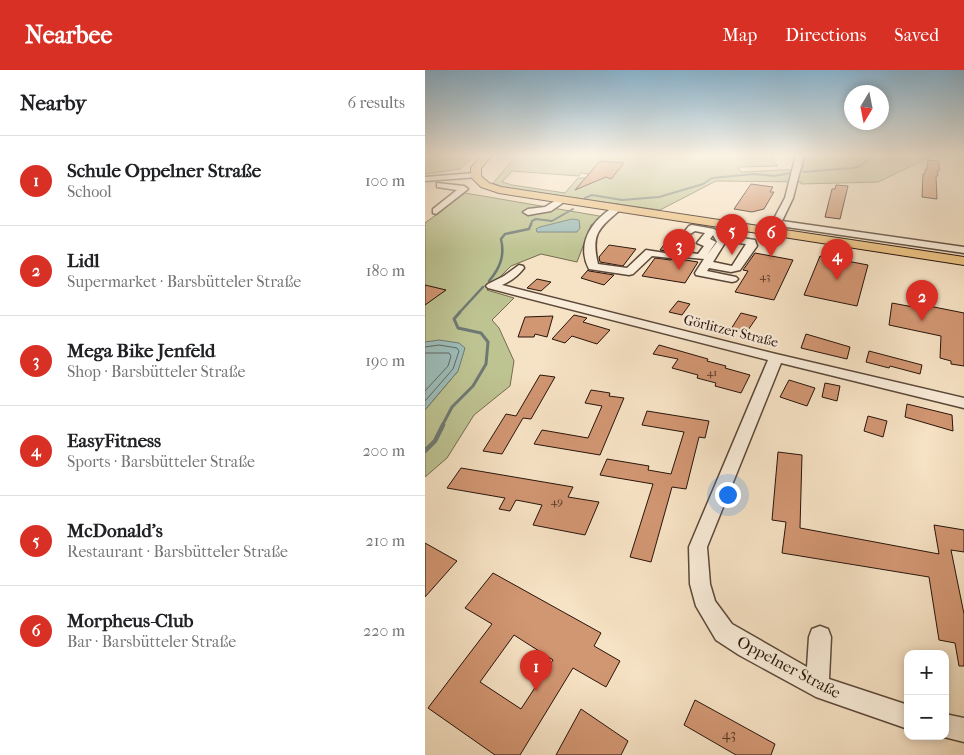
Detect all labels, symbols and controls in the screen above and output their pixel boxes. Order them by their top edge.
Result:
text: Nearbee [25,21,112,49]
text: Map [723,25,757,46]
text: Directions [785,25,866,46]
text: Saved [894,25,939,46]
north arrow [844,85,889,130]
text: Nearby [20,91,86,115]
text: 6 results [347,93,405,112]
text: Schule Oppelner Straße [67,160,261,182]
text: 1 [33,171,39,190]
text: 100 m [365,171,405,190]
text: School [67,182,112,201]
pin: 5 [716,214,748,255]
pin: 6 [755,216,787,257]
pin: 3 [663,229,695,270]
pin: 4 [821,239,853,280]
text: Lidl [67,250,100,272]
text: 2 [32,261,40,280]
text: 180 m [366,261,405,280]
house number: 43 [759,270,771,283]
text: Supermarket · Barsbütteler Straße [67,272,301,291]
pin: 2 [906,280,938,321]
street label: Görlitzer Straße [682,311,780,351]
text: Mega Bike Jenfeld [67,340,215,362]
text: 3 [33,351,39,370]
text: 190 m [365,351,405,370]
text: Shop · Barsbütteler Straße [67,362,245,381]
house number: 41 [707,366,717,379]
text: EasyFitness [67,430,161,452]
text: 4 [31,441,41,460]
text: 200 m [362,441,405,460]
text: Sports · Barsbütteler Straße [67,452,255,471]
your location [715,482,741,508]
house number: 49 [551,495,563,508]
text: McDonald's [67,520,163,542]
text: 5 [33,531,39,550]
text: 210 m [366,531,405,550]
text: Restaurant · Barsbütteler Straße [67,542,288,561]
text: Morpheus-Club [67,610,194,632]
text: 6 [32,621,40,640]
text: 220 m [363,621,405,640]
text: Bar · Barsbütteler Straße [67,632,236,651]
street label: Oppelner Straße [734,632,844,702]
pin: 1 [520,650,552,691]
map controls [904,650,949,740]
button: + [904,650,949,695]
button: − [904,695,949,740]
house number: 43 [722,726,736,743]

